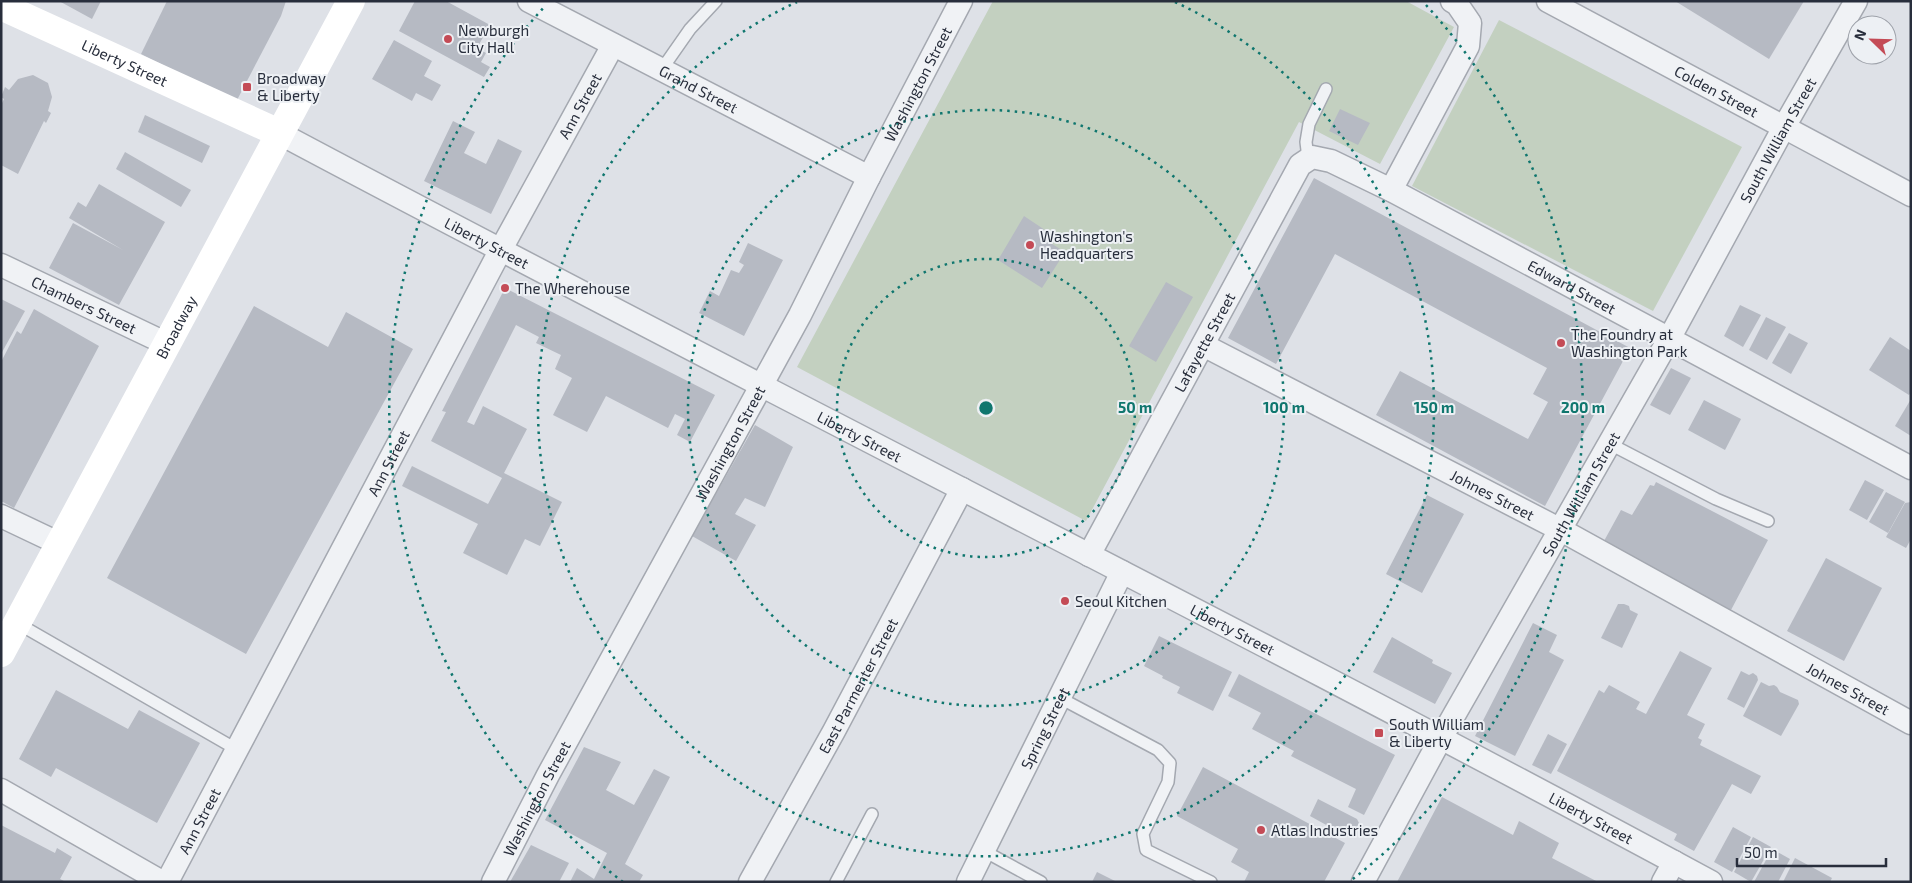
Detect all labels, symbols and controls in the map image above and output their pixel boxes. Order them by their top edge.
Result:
north arrow [1847,15,1897,65]
place label: Newburgh City Hall [458,21,529,56]
street label: Washington Street [880,23,955,145]
text: N [1850,27,1869,43]
marker: Newburgh City Hall [442,33,454,45]
street label: Liberty Street [79,35,171,90]
street label: Grand Street [656,61,741,117]
street label: Colden Street [1672,61,1762,121]
place label: Broadway & Liberty [257,69,326,104]
street label: Ann Street [554,70,605,142]
street label: South William Street [1736,74,1820,206]
marker: Broadway & Liberty [241,81,253,93]
street label: Liberty Street [442,213,532,272]
place label: Washington's Headquarters [1040,227,1134,262]
marker: Washington's Headquarters [1024,239,1036,251]
street label: Edward Street [1525,256,1619,318]
street label: Chambers Street [29,272,140,337]
place label: The Wherehouse [515,279,630,297]
marker: The Wherehouse [499,282,511,294]
street label: Lafayette Street [1170,289,1238,395]
street label: Broadway [152,292,200,362]
place label: The Foundry at Washington Park [1571,325,1688,360]
marker: The Foundry at Washington Park [1555,337,1567,349]
street label: Washington Street [691,382,769,503]
text: 50 m [1118,398,1152,416]
text: 100 m [1263,398,1305,416]
text: 150 m [1414,398,1454,416]
text: 200 m [1561,398,1605,416]
centre of rings [977,399,995,417]
street label: Liberty Street [814,407,905,466]
street label: Ann Street [364,427,413,499]
street label: South William Street [1538,428,1623,559]
street label: Johnes Street [1448,466,1538,524]
place label: Seoul Kitchen [1075,592,1167,610]
marker: Seoul Kitchen [1059,595,1071,607]
street label: Liberty Street [1187,600,1278,659]
street label: East Parmenter Street [814,615,901,757]
street label: Johnes Street [1804,658,1893,719]
street label: Spring Street [1017,684,1073,772]
place label: South William & Liberty [1389,715,1484,750]
marker: South William & Liberty [1373,727,1385,739]
street label: Washington Street [499,738,574,859]
street label: Ann Street [174,785,224,857]
street label: Liberty Street [1546,788,1636,848]
place label: Atlas Industries [1271,821,1378,839]
marker: Atlas Industries [1255,824,1267,836]
scale bar [1737,836,1886,868]
text: 50 m [1744,843,1778,861]

